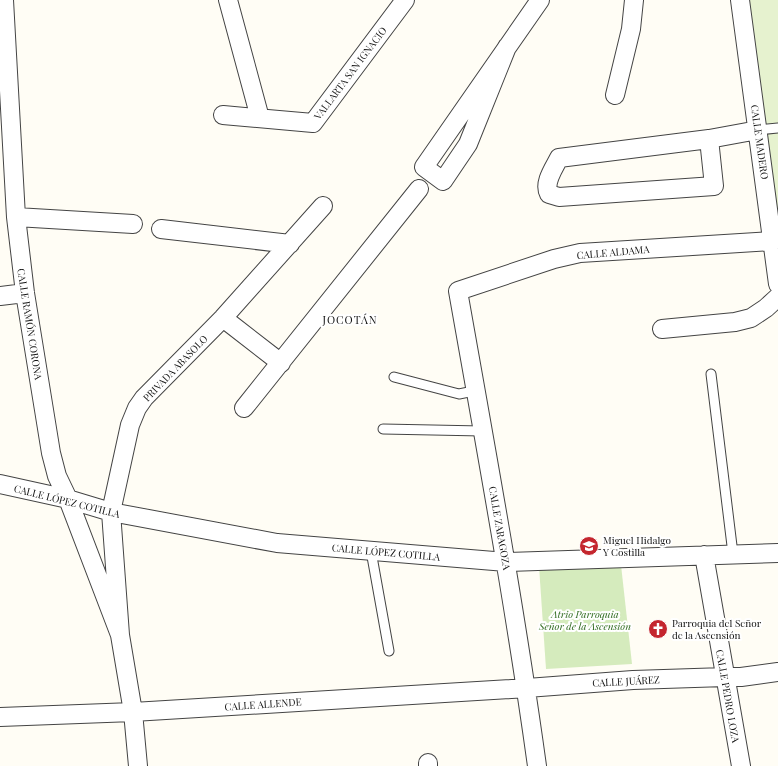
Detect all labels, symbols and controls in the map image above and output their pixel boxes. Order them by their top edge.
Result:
street label: VALLARTA SAN IGNACIO [310,24,390,123]
street label: CALLE MADERO [748,104,772,180]
street label: CALLE ALDAMA [576,242,651,262]
street label: CALLE RAMÓN CORONA [14,267,46,381]
district label: JOCOTÁN [321,312,378,327]
street label: PRIVADA ABASOLO [140,332,210,404]
street label: CALLE LÓPEZ COTILLA [12,481,122,521]
street label: CALLE ZARAGOZA [486,485,514,572]
place label: Miguel Hidalgo Y Costilla [602,533,671,559]
school or university icon: Miguel Hidalgo Y Costilla [578,535,600,557]
street label: CALLE LÓPEZ COTILLA [331,540,442,564]
park label: Atrio Parroquia Señor de la Ascensión [538,607,631,633]
place label: Parroquia del Señor de la Ascensión [672,616,762,642]
church icon: Parroquia del Señor de la Ascensión [647,618,669,640]
street label: CALLE PEDRO LOZA [713,648,743,744]
street label: CALLE JUÁREZ [592,672,660,690]
street label: CALLE ALLENDE [224,694,302,714]

